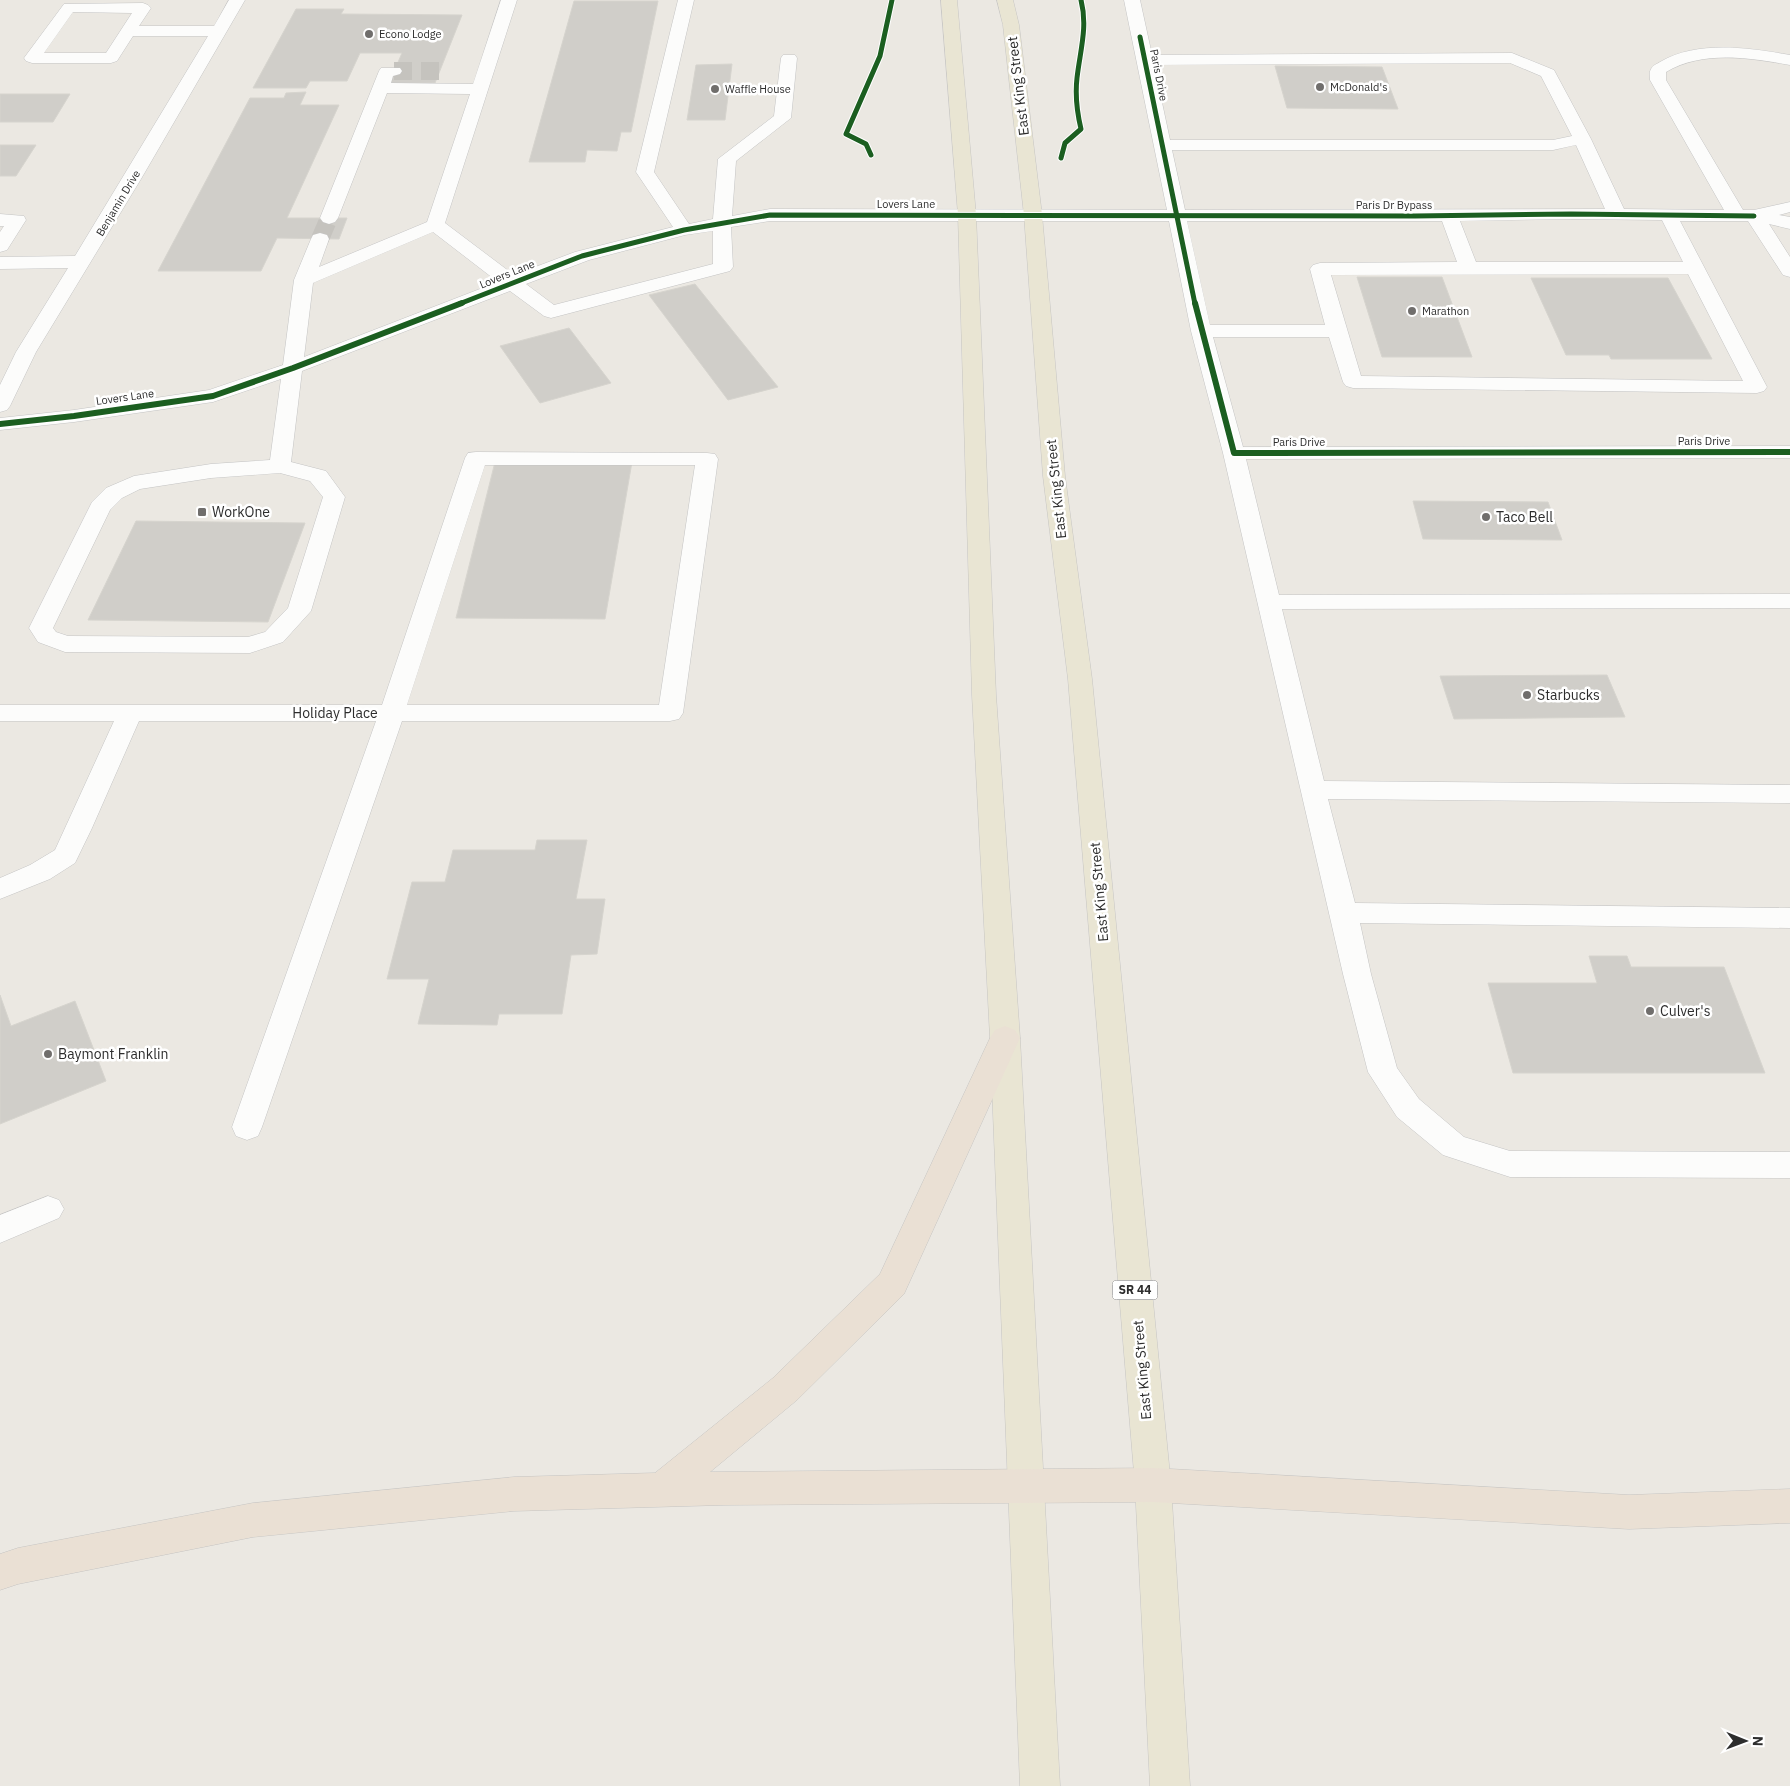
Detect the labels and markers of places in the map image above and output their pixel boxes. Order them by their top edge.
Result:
place label: Econo Lodge [379,27,442,41]
marker: Econo Lodge [363,28,375,40]
place label: McDonald's [1330,80,1388,94]
marker: McDonald's [1314,81,1326,93]
place label: Waffle House [725,82,791,96]
marker: Waffle House [709,83,721,95]
place label: Marathon [1422,304,1469,318]
marker: Marathon [1406,305,1418,317]
place label: WorkOne [212,503,270,521]
marker: WorkOne [196,506,208,518]
place label: Taco Bell [1496,508,1553,526]
marker: Taco Bell [1480,511,1492,523]
place label: Starbucks [1537,686,1600,704]
marker: Starbucks [1521,689,1533,701]
place label: Culver's [1660,1002,1711,1020]
marker: Culver's [1644,1005,1656,1017]
place label: Baymont Franklin [58,1045,168,1063]
marker: Baymont Franklin [42,1048,54,1060]

